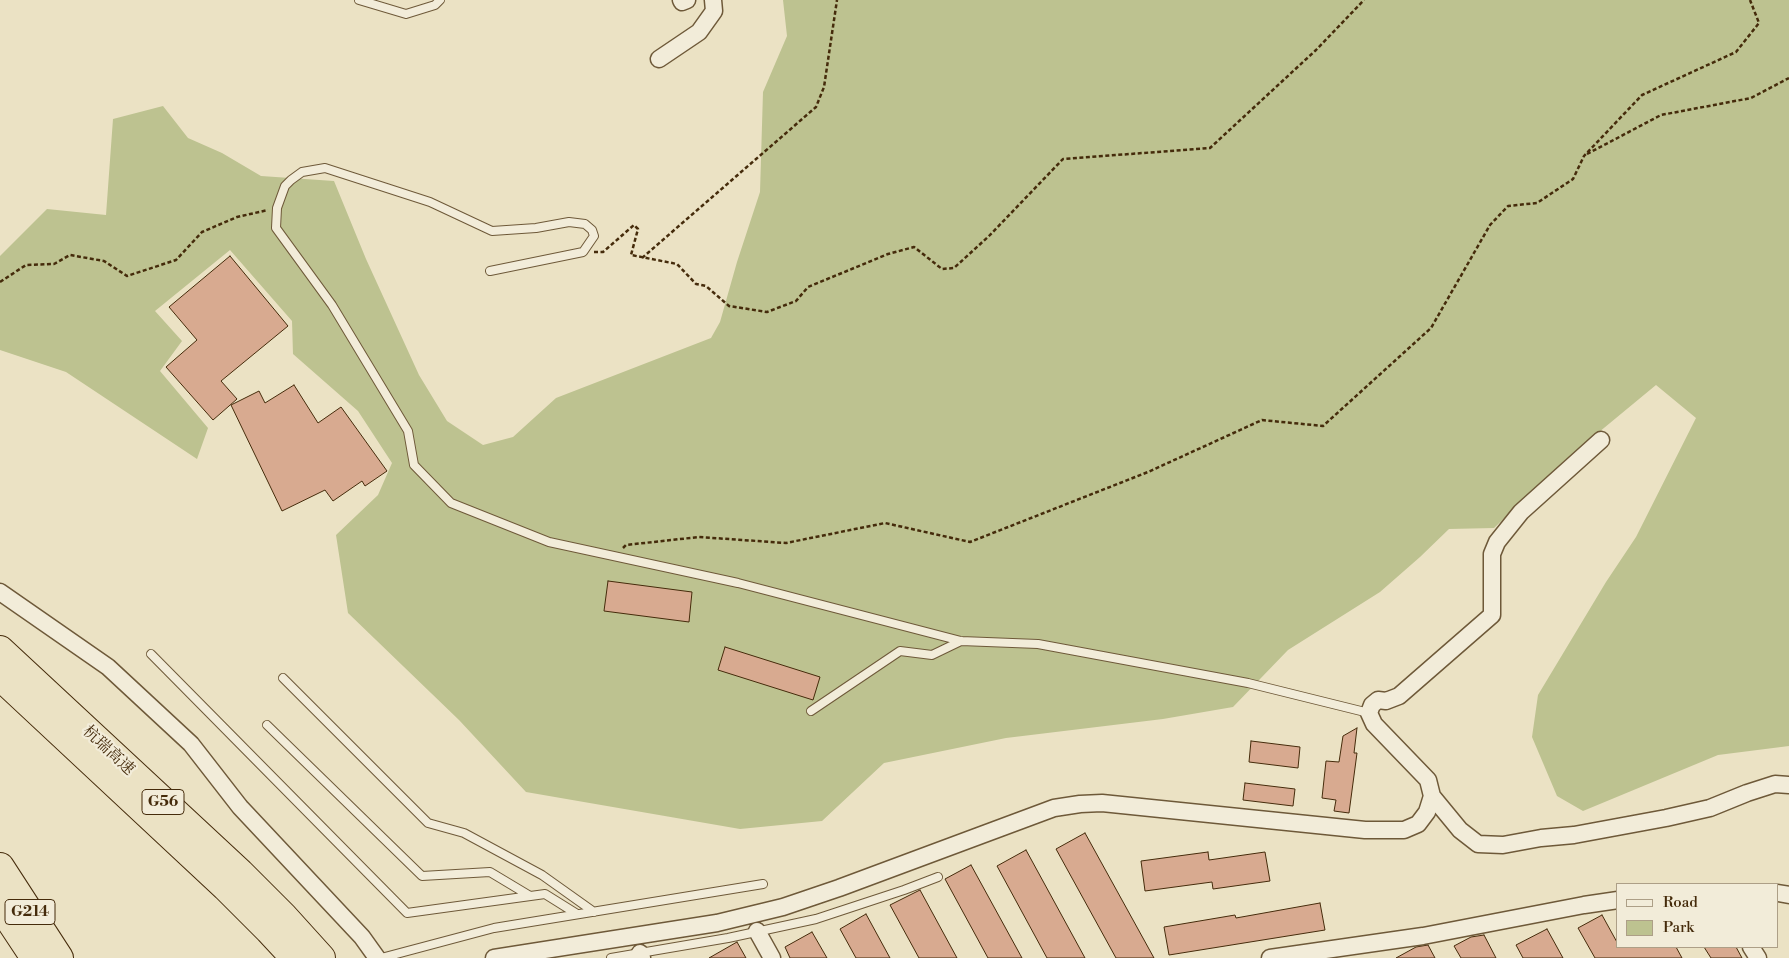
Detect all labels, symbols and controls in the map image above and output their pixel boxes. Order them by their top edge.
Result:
street label: 杭瑞高速 [78,722,138,780]
road number: G56 [142,790,184,814]
legend [1616,883,1779,948]
text: Road [1663,893,1698,912]
road number: G214 [5,900,55,924]
text: Park [1663,918,1694,937]

